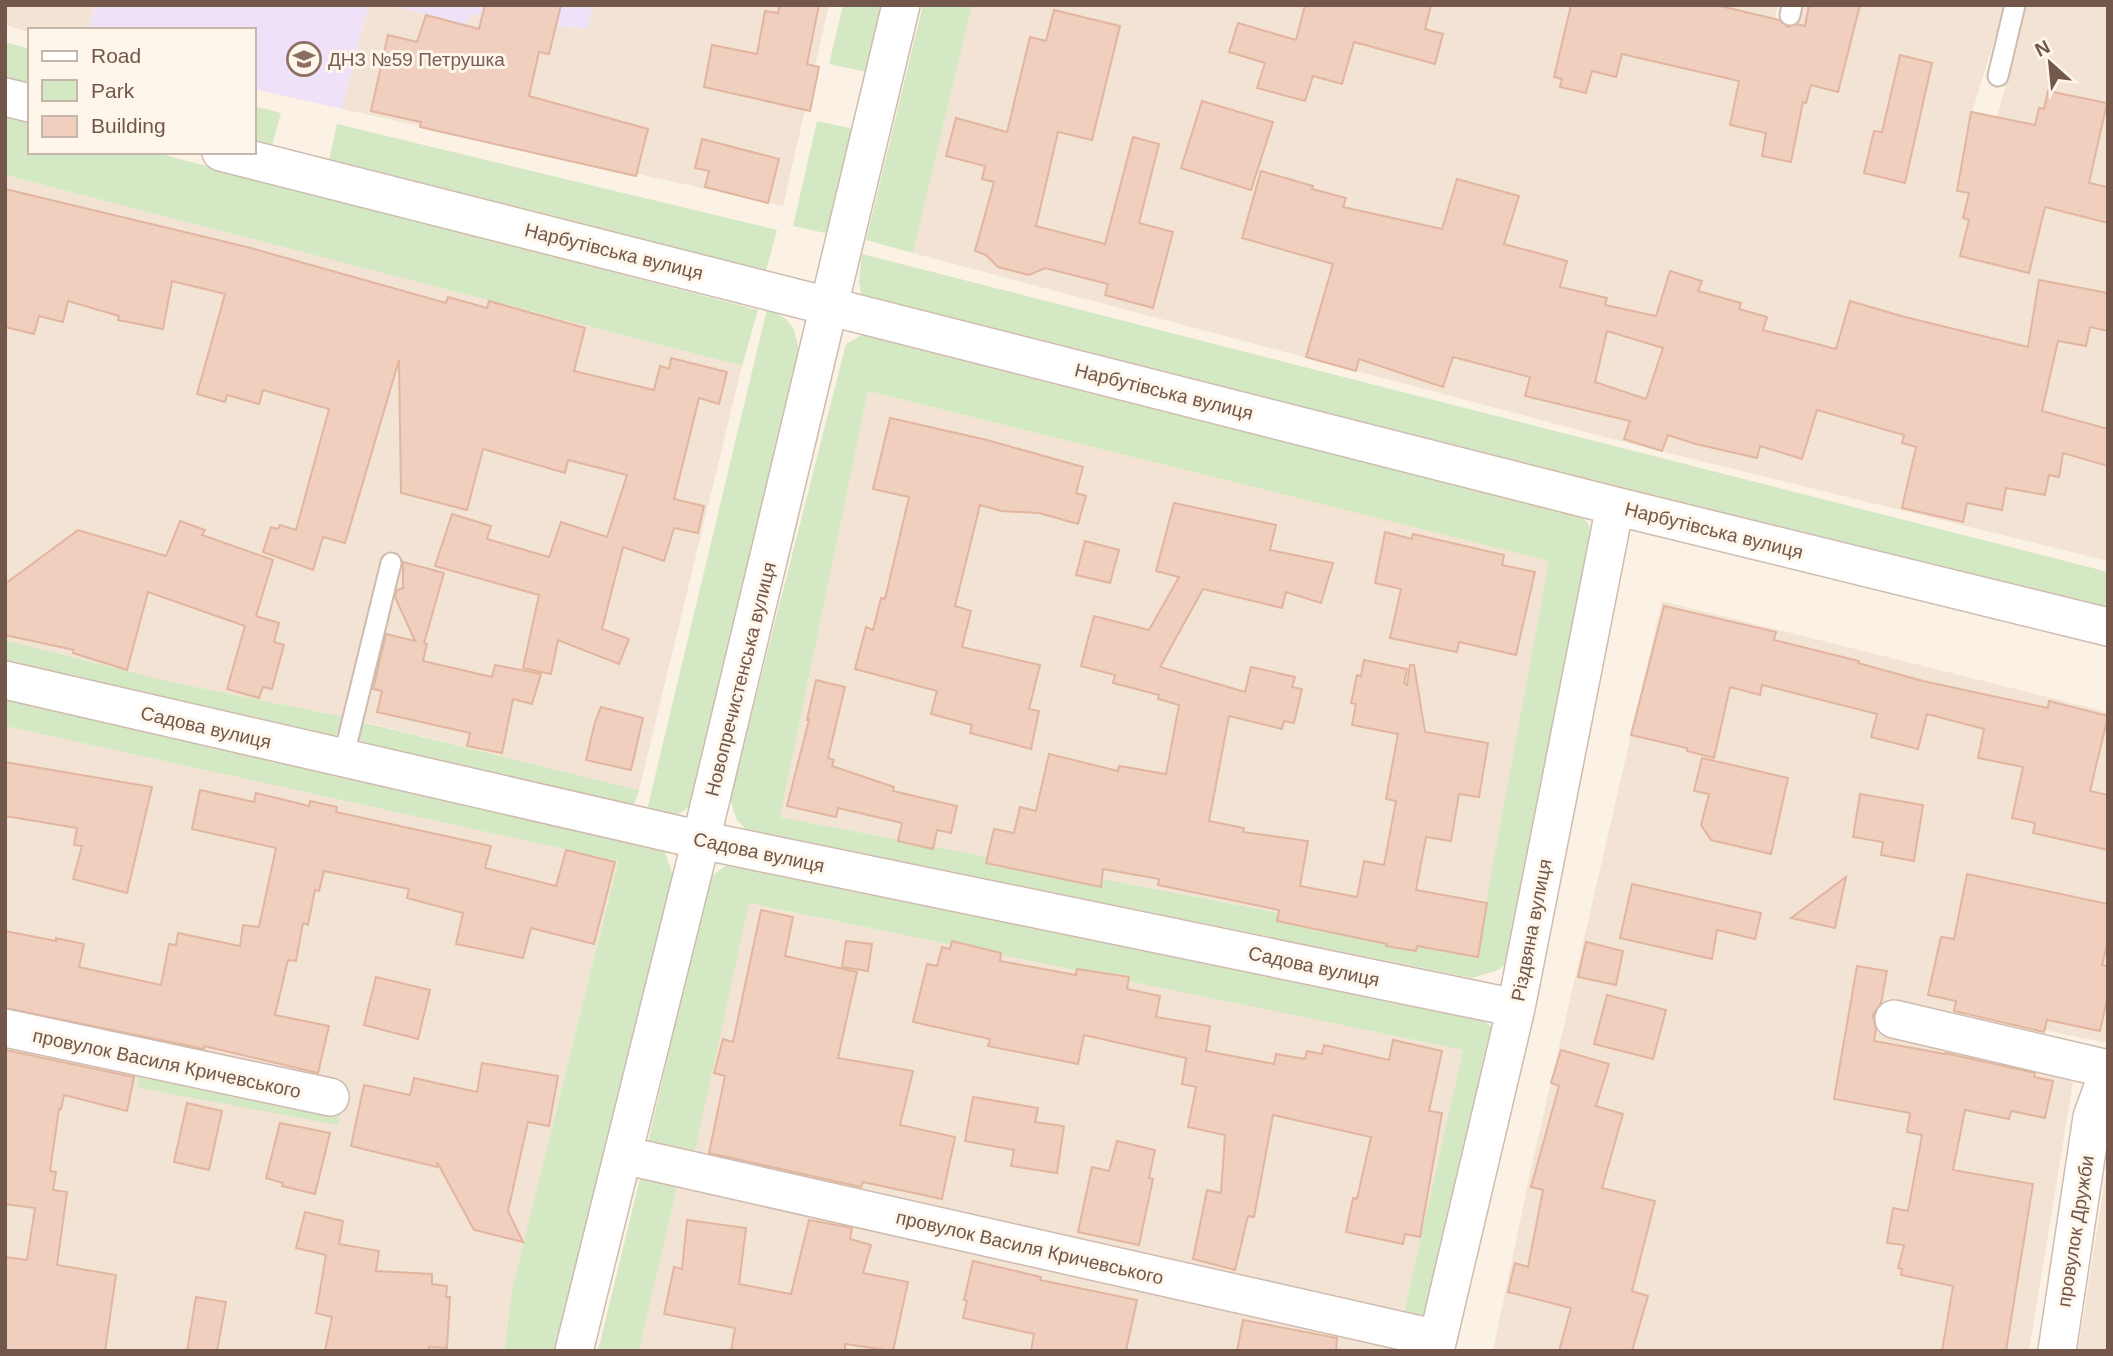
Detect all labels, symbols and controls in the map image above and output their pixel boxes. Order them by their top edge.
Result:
legend [28,28,256,154]
north arrow [2015,28,2085,98]
text: N [2032,36,2053,61]
school or university icon: ДНЗ №59 Петрушка [285,40,323,78]
text: Road [91,44,141,67]
place label: ДНЗ №59 Петрушка [328,49,505,70]
text: Park [91,79,135,102]
text: Building [91,114,166,137]
street label: Нарбутівська вулиця [522,219,705,284]
street label: Нарбутівська вулиця [1072,359,1255,424]
street label: Нарбутівська вулиця [1622,498,1805,563]
street label: Новопречистенська вулиця [701,560,780,798]
street label: Садова вулиця [138,702,273,753]
street label: Садова вулиця [691,828,826,877]
street label: Різдвяна вулиця [1507,857,1556,1003]
street label: Садова вулиця [1246,942,1381,991]
street label: провулок Василя Кричевського [31,1025,303,1102]
street label: провулок Дружби [2053,1154,2098,1308]
street label: провулок Василя Кричевського [894,1206,1166,1289]

